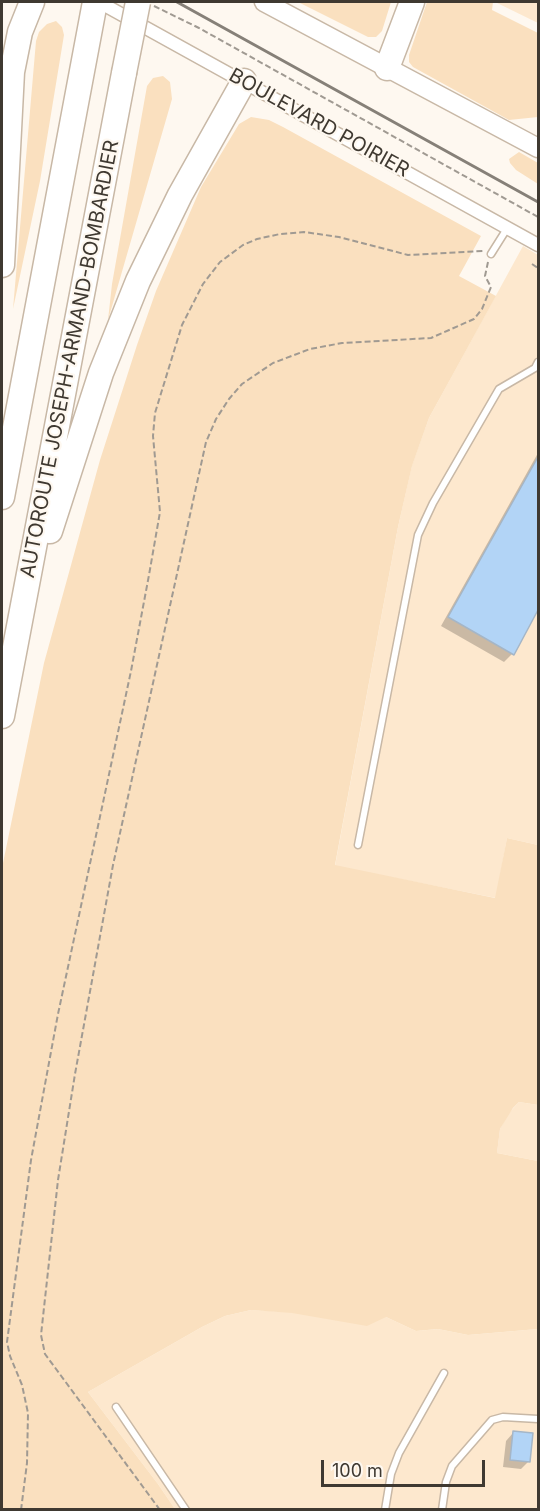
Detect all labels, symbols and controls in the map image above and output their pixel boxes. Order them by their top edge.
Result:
street label: BOULEVARD POIRIER [225,63,413,183]
street label: AUTOROUTE JOSEPH-ARMAND-BOMBARDIER [16,138,124,580]
scale bar [324,1448,488,1486]
text: 100 m [332,1460,383,1481]

